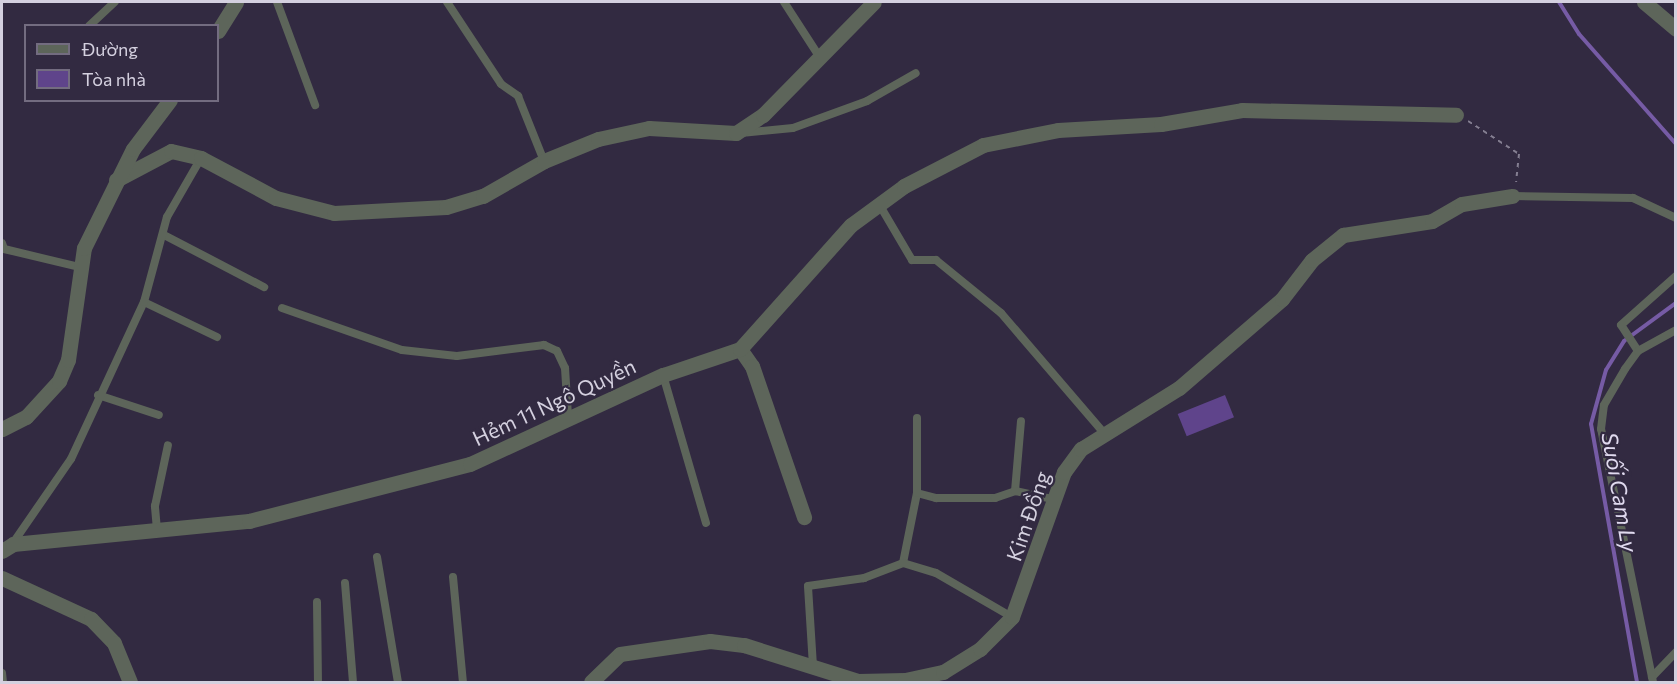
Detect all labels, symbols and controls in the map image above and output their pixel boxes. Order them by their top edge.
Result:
legend [24,24,219,102]
text: Đường [82,38,138,60]
text: Tòa nhà [82,68,146,90]
street label: Hẻm 11 Ngô Quyền [468,353,640,451]
water label: Suối Cam Ly [1596,430,1644,554]
street label: Kim Đồng [1001,468,1055,564]

